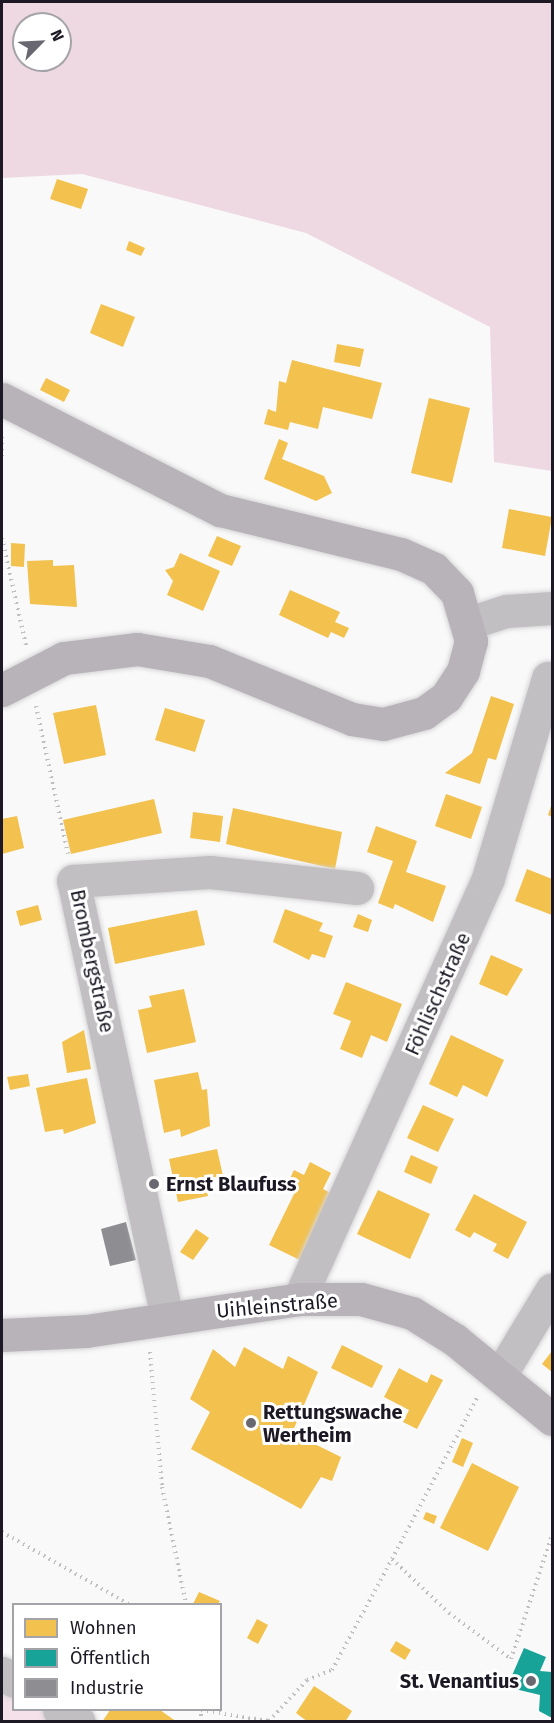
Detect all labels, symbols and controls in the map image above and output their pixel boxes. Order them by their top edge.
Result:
north arrow [12,12,72,72]
text: N [46,27,68,44]
street label: Brombergstraße [65,887,119,1035]
street label: Föhlischstraße [400,929,476,1059]
place label: Ernst Blaufuss [166,1172,296,1196]
marker: Ernst Blaufuss [147,1177,161,1191]
street label: Uihleinstraße [215,1289,339,1323]
place label: Rettungswache Wertheim [263,1400,403,1447]
marker: Rettungswache Wertheim [244,1416,258,1430]
legend [12,1603,222,1711]
text: Wohnen [70,1617,137,1639]
text: Öffentlich [70,1647,151,1669]
place label: St. Venantius [400,1669,519,1693]
marker: St. Venantius [524,1674,538,1688]
text: Industrie [70,1677,144,1699]

